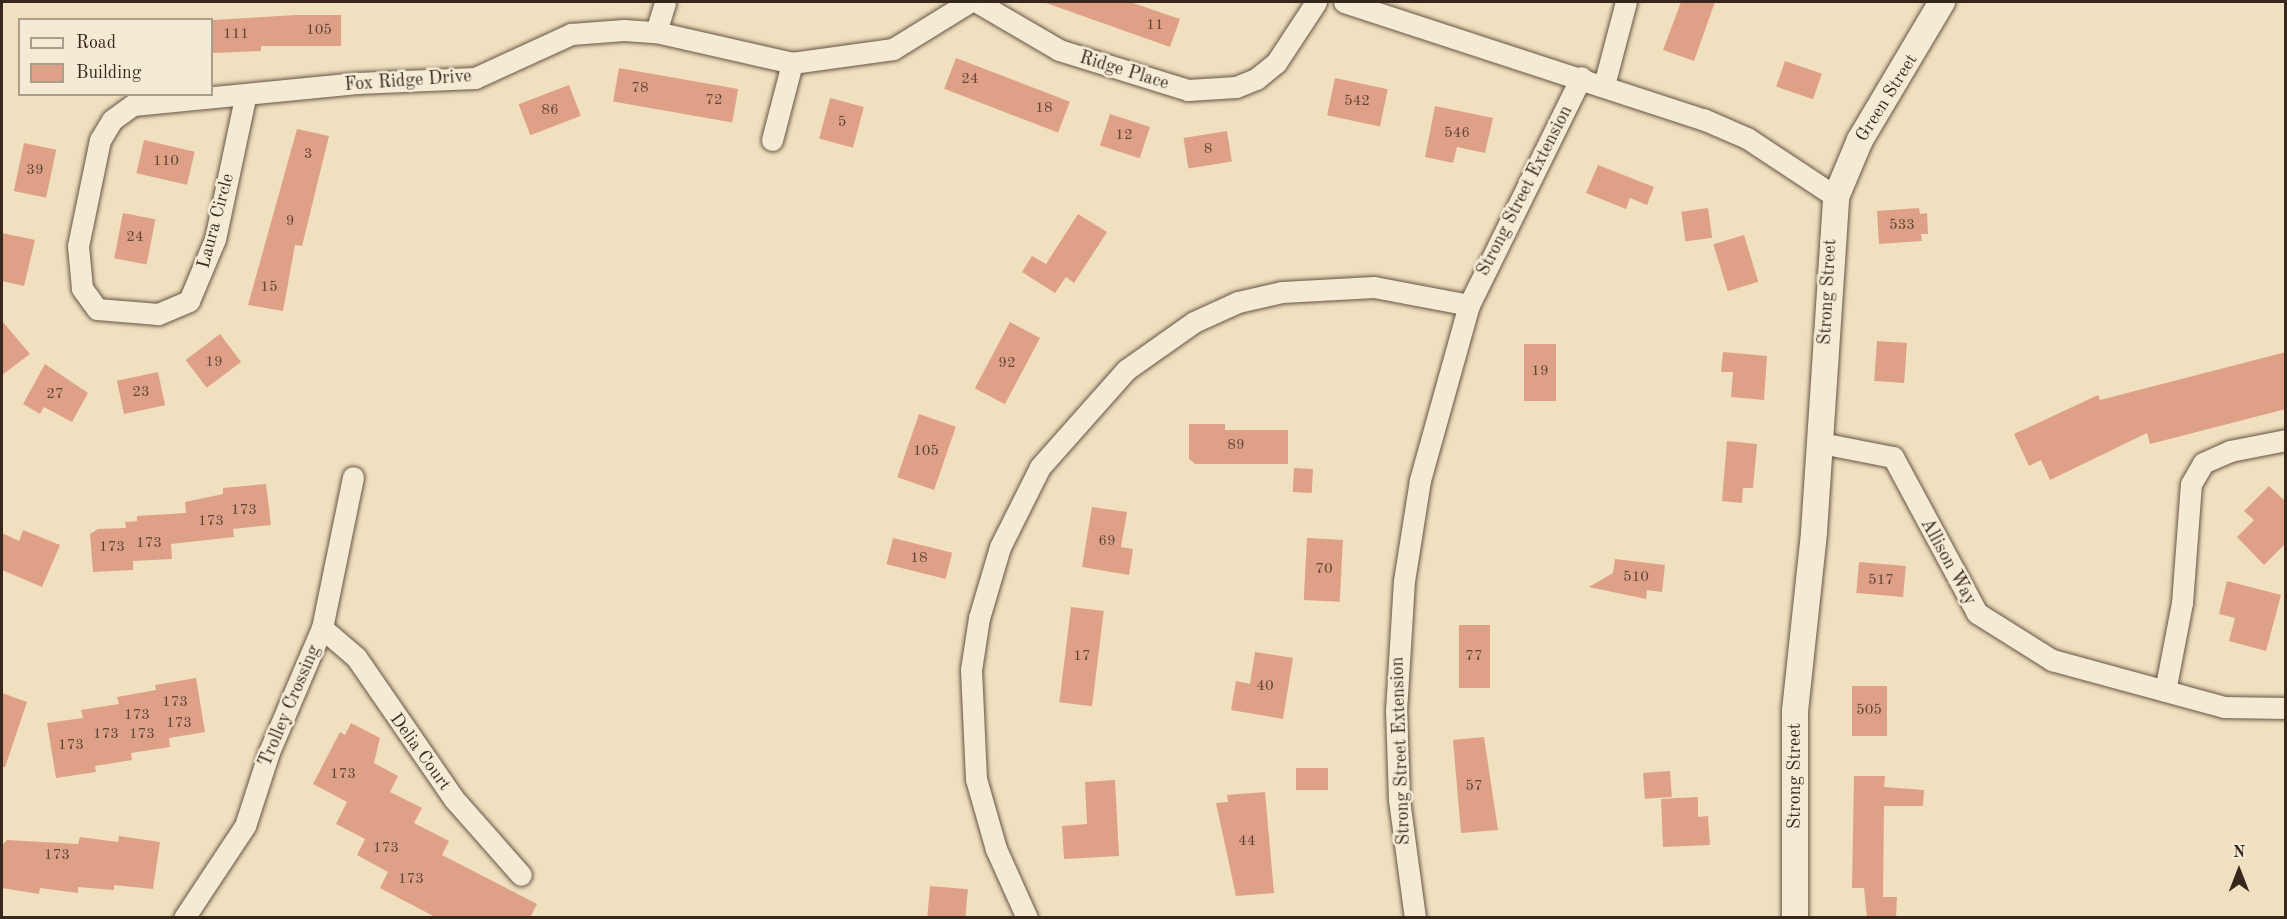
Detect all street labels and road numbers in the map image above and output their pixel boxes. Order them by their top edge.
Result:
street label: Ridge Place [1077,47,1171,95]
street label: Green Street [1852,50,1922,146]
street label: Fox Ridge Drive [344,66,472,96]
street label: Strong Street Extension [1473,102,1577,280]
street label: Laura Circle [193,171,239,271]
street label: Strong Street [1814,239,1842,345]
street label: Allison Way [1915,515,1981,609]
street label: Trolley Crossing [255,642,325,770]
street label: Strong Street Extension [1387,656,1415,846]
street label: Delia Court [385,709,455,795]
street label: Strong Street [1784,723,1806,829]

